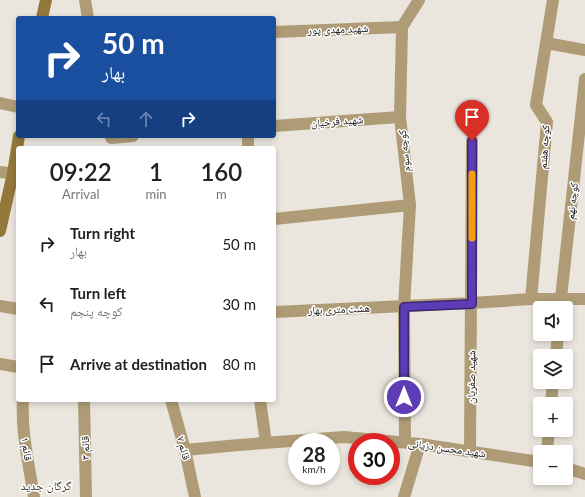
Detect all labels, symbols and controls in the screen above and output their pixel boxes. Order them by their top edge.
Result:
street label: شهید مهدی پور [306,21,369,37]
text: 50 m [102,26,165,60]
icon: right [36,32,88,84]
text: بهار [102,61,125,83]
pin [455,100,489,141]
icon: arrive [461,106,483,128]
icon: left [93,108,115,130]
icon: ahead [135,108,157,130]
icon: right [177,108,199,130]
street label: شهید فرخیان [310,112,364,130]
street label: کوچه هفتم [535,124,554,170]
street label: کوچه سوم [395,129,413,173]
text: 09:22 [50,157,112,186]
text: 1 [149,157,163,186]
text: 160 [200,157,242,186]
street label: کوچه نهم [563,181,582,220]
text: Arrival [62,186,99,202]
text: min [145,186,167,202]
text: m [216,186,227,202]
text: Turn right [70,224,135,242]
icon: right [36,233,58,255]
text: 50 m [222,235,256,253]
text: بهار [70,243,87,259]
text: Turn left [70,284,126,302]
icon: left [36,293,58,315]
text: 30 m [222,295,256,313]
street label: هشت متری بهار [307,301,371,317]
map controls [533,301,573,485]
button: sound [533,301,573,341]
text: کوچه پنجم [70,303,123,319]
button: layers [533,349,573,389]
street label: شهید صفریان [464,350,478,404]
icon: arrive [36,353,58,375]
text: Arrive at destination [70,355,207,373]
text: 80 m [222,355,256,373]
position arrow [383,376,425,418]
button: + [533,397,573,437]
speed limit sign: 30 [348,433,400,485]
street label: ۳ قائم [78,435,93,460]
street label: ۷ قائم [173,435,194,462]
street label: ۱ قائم [17,436,36,462]
street label: شهید محسن دزیانی [407,436,487,460]
text: 28 [302,442,326,466]
button: − [533,445,573,485]
text: km/h [302,463,326,475]
district label: گرگان جدید [20,478,72,493]

